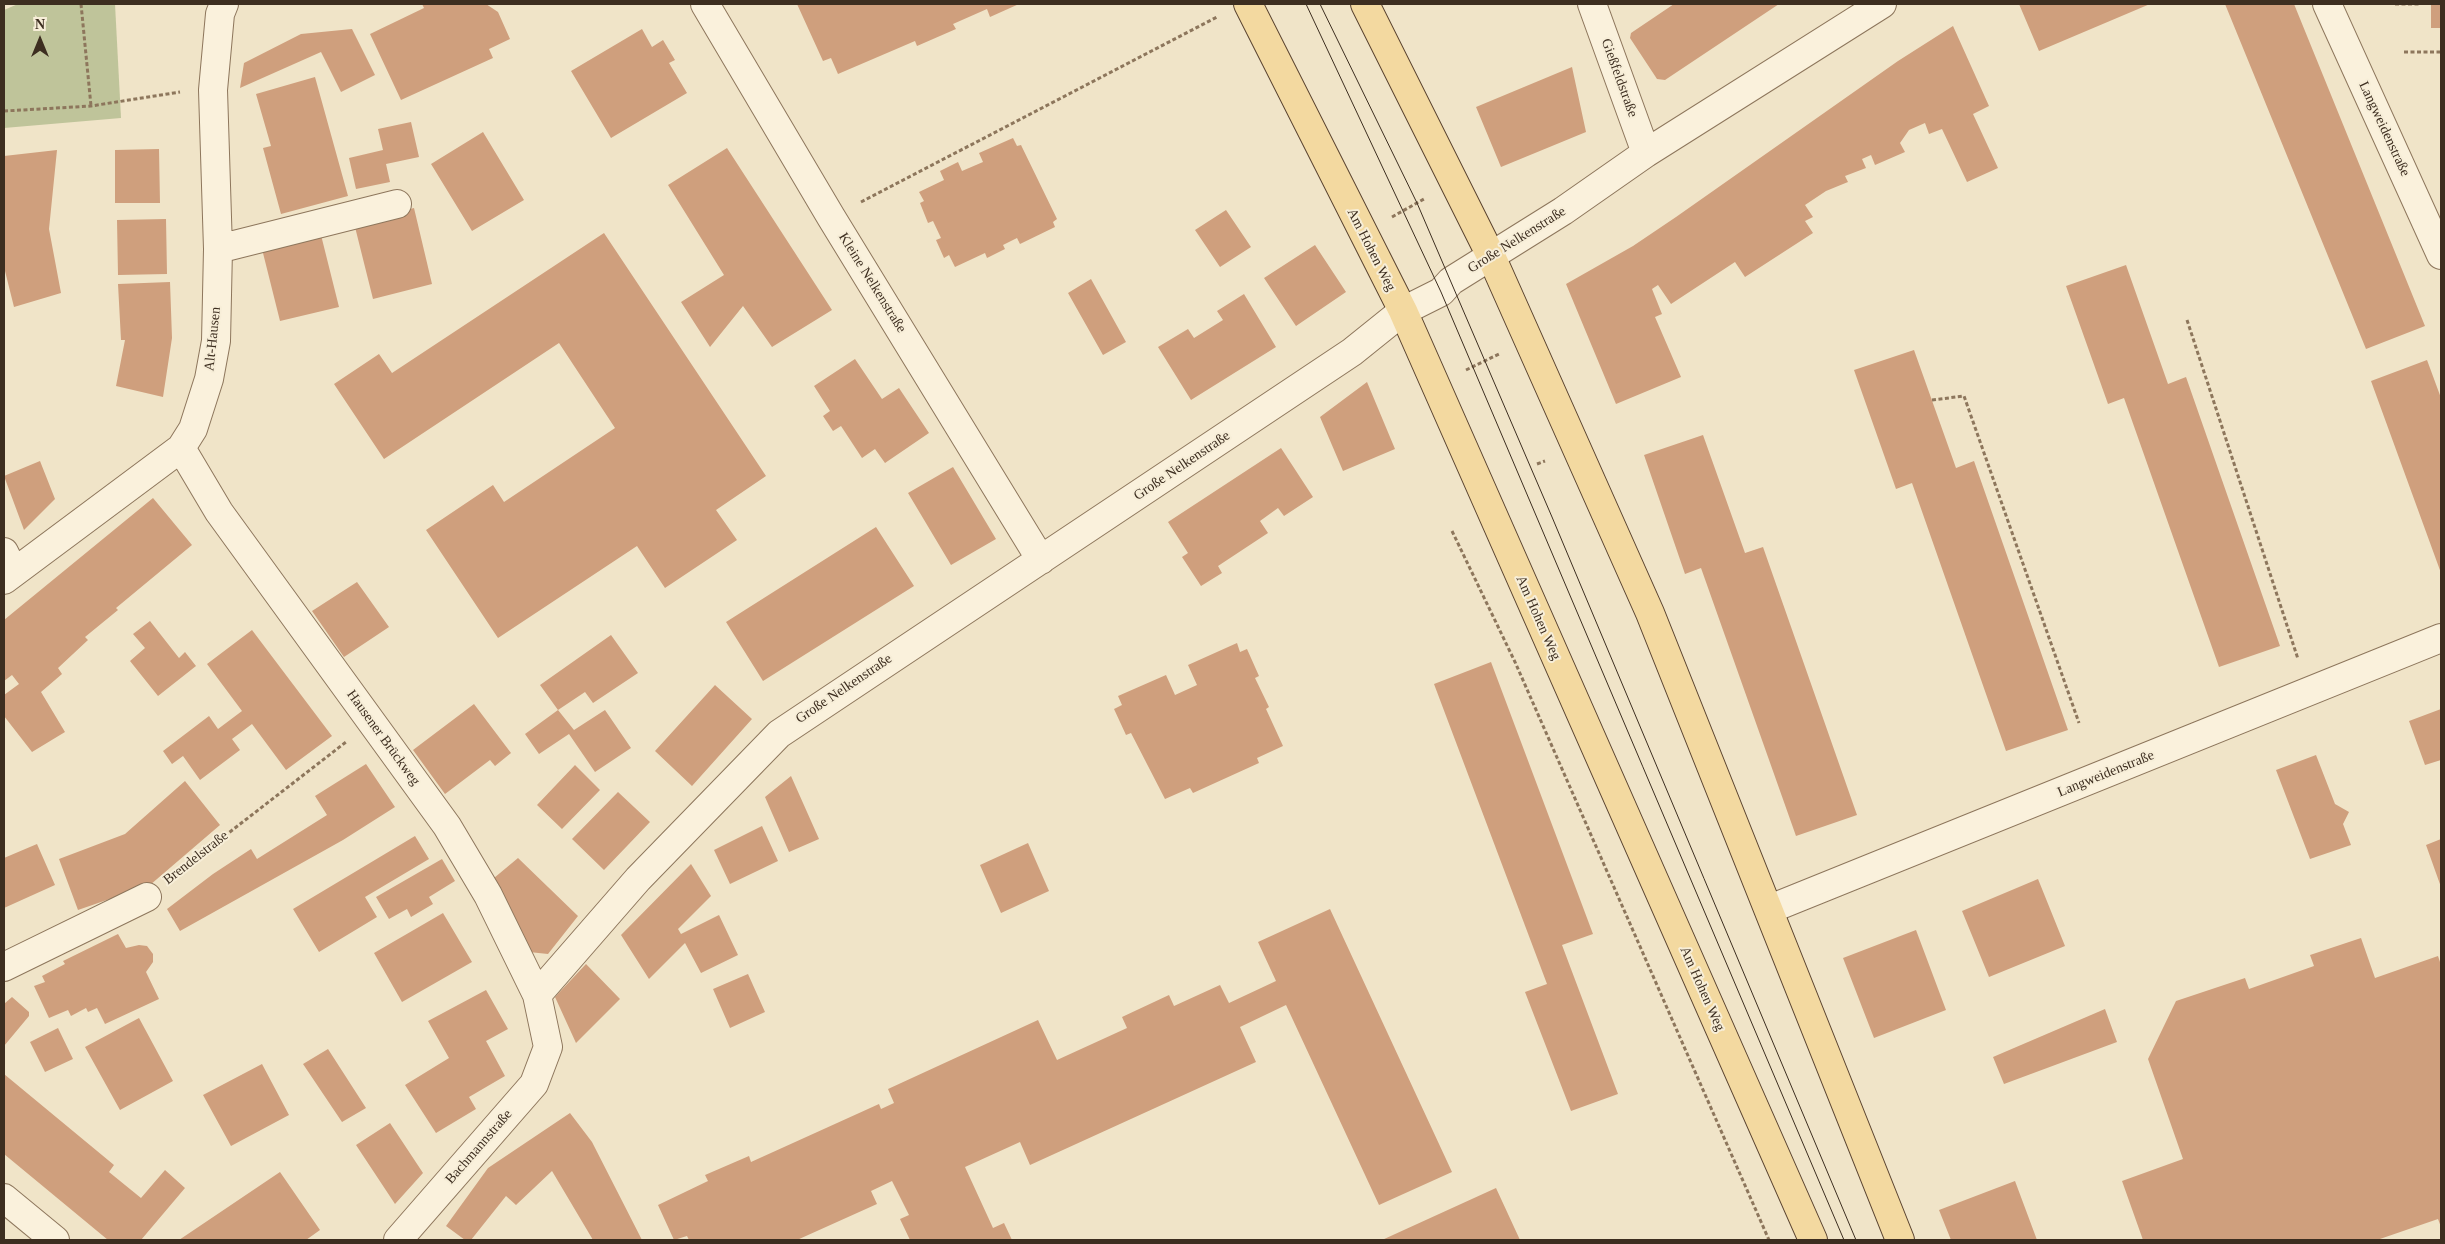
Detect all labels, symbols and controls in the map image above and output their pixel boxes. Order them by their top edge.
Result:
north arrow [15,15,65,65]
text: N [35,17,45,32]
street label: Gießfeldstraße [1597,36,1641,120]
street label: Langweidenstraße [2355,79,2413,179]
street label: Große Nelkenstraße [1465,203,1569,277]
street label: Am Hohen Weg [1343,206,1399,294]
street label: Kleine Nelkenstraße [834,230,910,336]
street label: Alt-Hausen [201,306,225,372]
street label: Große Nelkenstraße [1131,428,1233,504]
street label: Am Hohen Weg [1512,573,1564,663]
street label: Große Nelkenstraße [793,651,895,727]
street label: Hausener Brückweg [343,687,423,789]
street label: Langweidenstraße [2055,747,2157,801]
street label: Brendelstraße [160,827,232,889]
street label: Am Hohen Weg [1676,944,1728,1034]
street label: Bachmannstraße [442,1106,516,1188]

